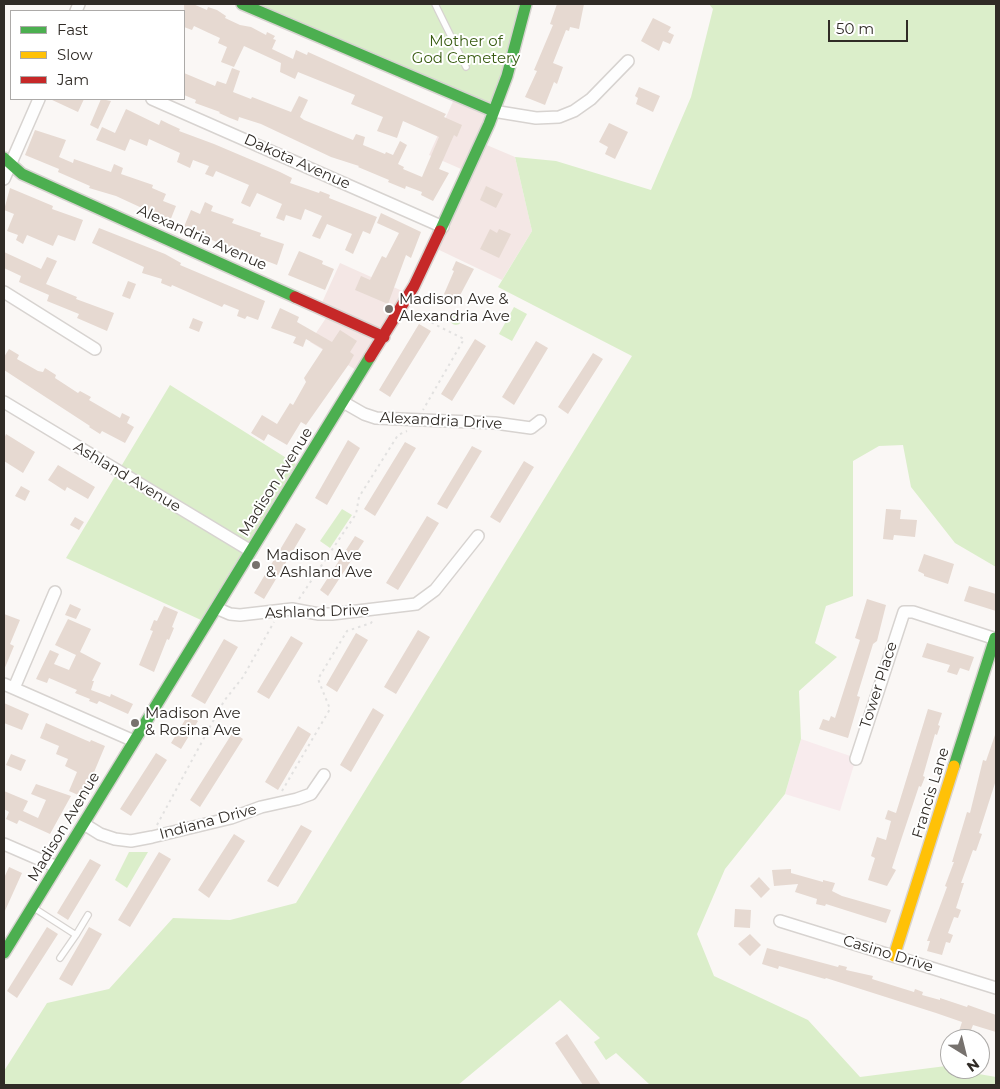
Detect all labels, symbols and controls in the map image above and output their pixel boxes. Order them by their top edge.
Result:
legend [10,10,185,100]
scale bar [830,10,910,42]
text: 50 m [836,19,874,38]
text: Fast [57,20,88,39]
park label: Mother of God Cemetery [412,33,520,68]
text: Slow [57,45,93,64]
text: Jam [57,70,89,89]
street label: Dakota Avenue [241,130,353,194]
street label: Alexandria Avenue [134,201,270,275]
place label: Madison Ave & Alexandria Ave [399,291,510,326]
marker: Madison Ave & Alexandria Ave [383,303,395,315]
street label: Alexandria Drive [379,409,503,433]
street label: Madison Avenue [235,424,317,540]
street label: Ashland Avenue [70,438,184,516]
place label: Madison Ave & Ashland Ave [266,547,373,582]
marker: Madison Ave & Ashland Ave [250,559,262,571]
street label: Ashland Drive [264,601,370,623]
street label: Tower Place [857,639,901,731]
place label: Madison Ave & Rosina Ave [145,705,241,740]
marker: Madison Ave & Rosina Ave [129,717,141,729]
street label: Francis Lane [909,745,953,841]
street label: Madison Avenue [24,769,104,885]
street label: Indiana Drive [157,800,259,844]
street label: Casino Drive [841,932,935,976]
north arrow [940,1029,990,1079]
text: N [963,1055,983,1076]

